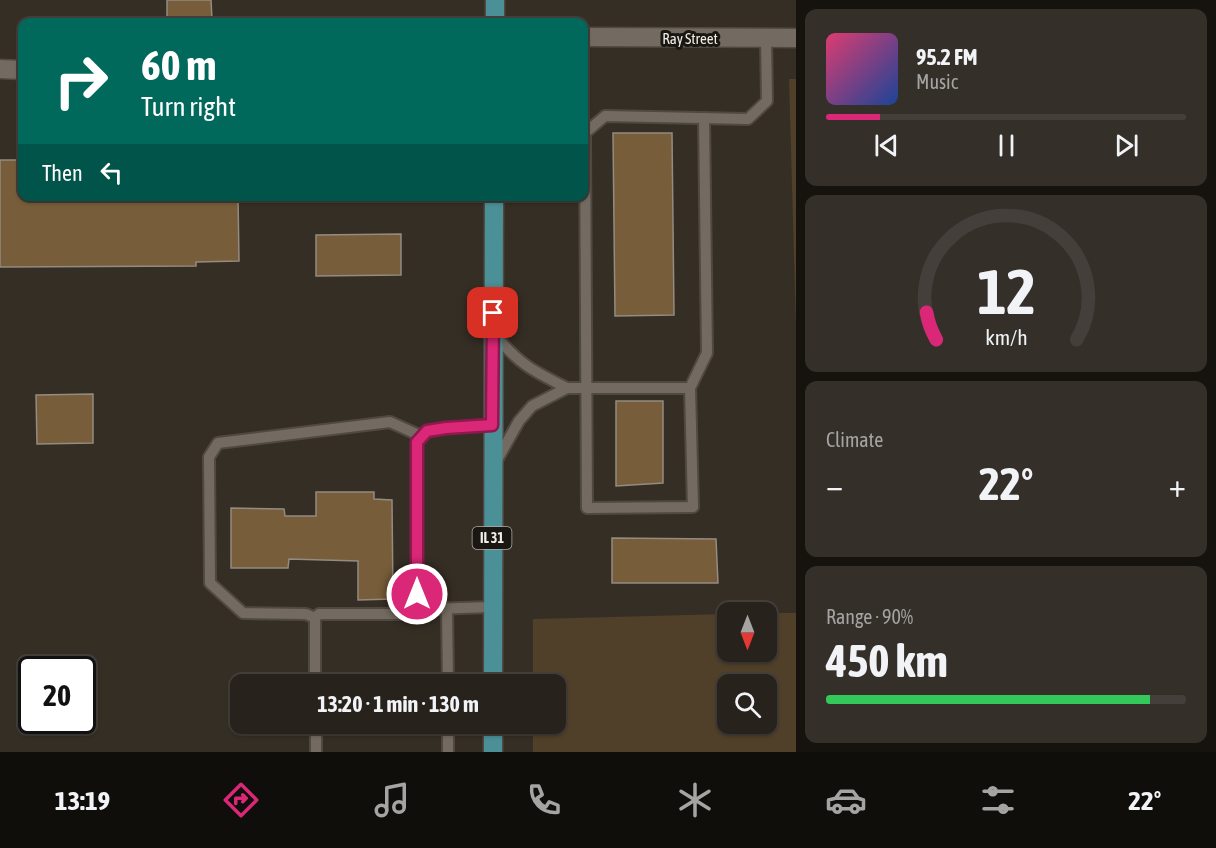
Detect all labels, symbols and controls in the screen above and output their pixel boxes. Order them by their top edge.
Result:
street label: Ray Street [662,30,718,47]
text: 60 m [141,41,216,89]
icon: right [42,42,120,120]
text: 95.2 FM [916,44,978,70]
text: Music [916,70,958,93]
text: Turn right [141,91,236,122]
icon: previous [870,129,903,162]
icon: pause [990,129,1023,162]
icon: next [1110,129,1143,162]
icon: left [95,156,128,189]
text: Then [42,160,83,186]
text: 12 [977,256,1035,327]
pin [467,287,518,338]
icon: arrive [476,296,509,329]
text: km/h [985,326,1027,351]
text: Climate [826,428,883,451]
text: 22° [979,458,1033,510]
text: − [826,466,843,504]
text: + [1169,466,1186,504]
road number: IL 31 [472,527,512,549]
position arrow [385,562,449,626]
north arrow [717,602,777,662]
map controls [717,602,777,734]
text: Range · 90% [826,605,913,628]
text: 450 km [826,635,948,687]
speed limit sign: 20 [18,656,96,734]
button: search [717,674,777,734]
text: 13:20 · 1 min · 130 m [317,691,479,717]
icon: directions [220,779,262,821]
icon: music [371,779,413,821]
icon: phone [523,779,565,821]
icon: climate [674,779,716,821]
icon: car [825,779,867,821]
icon: filters [977,779,1019,821]
text: 13:19 [55,785,110,816]
text: 22° [1128,785,1161,816]

